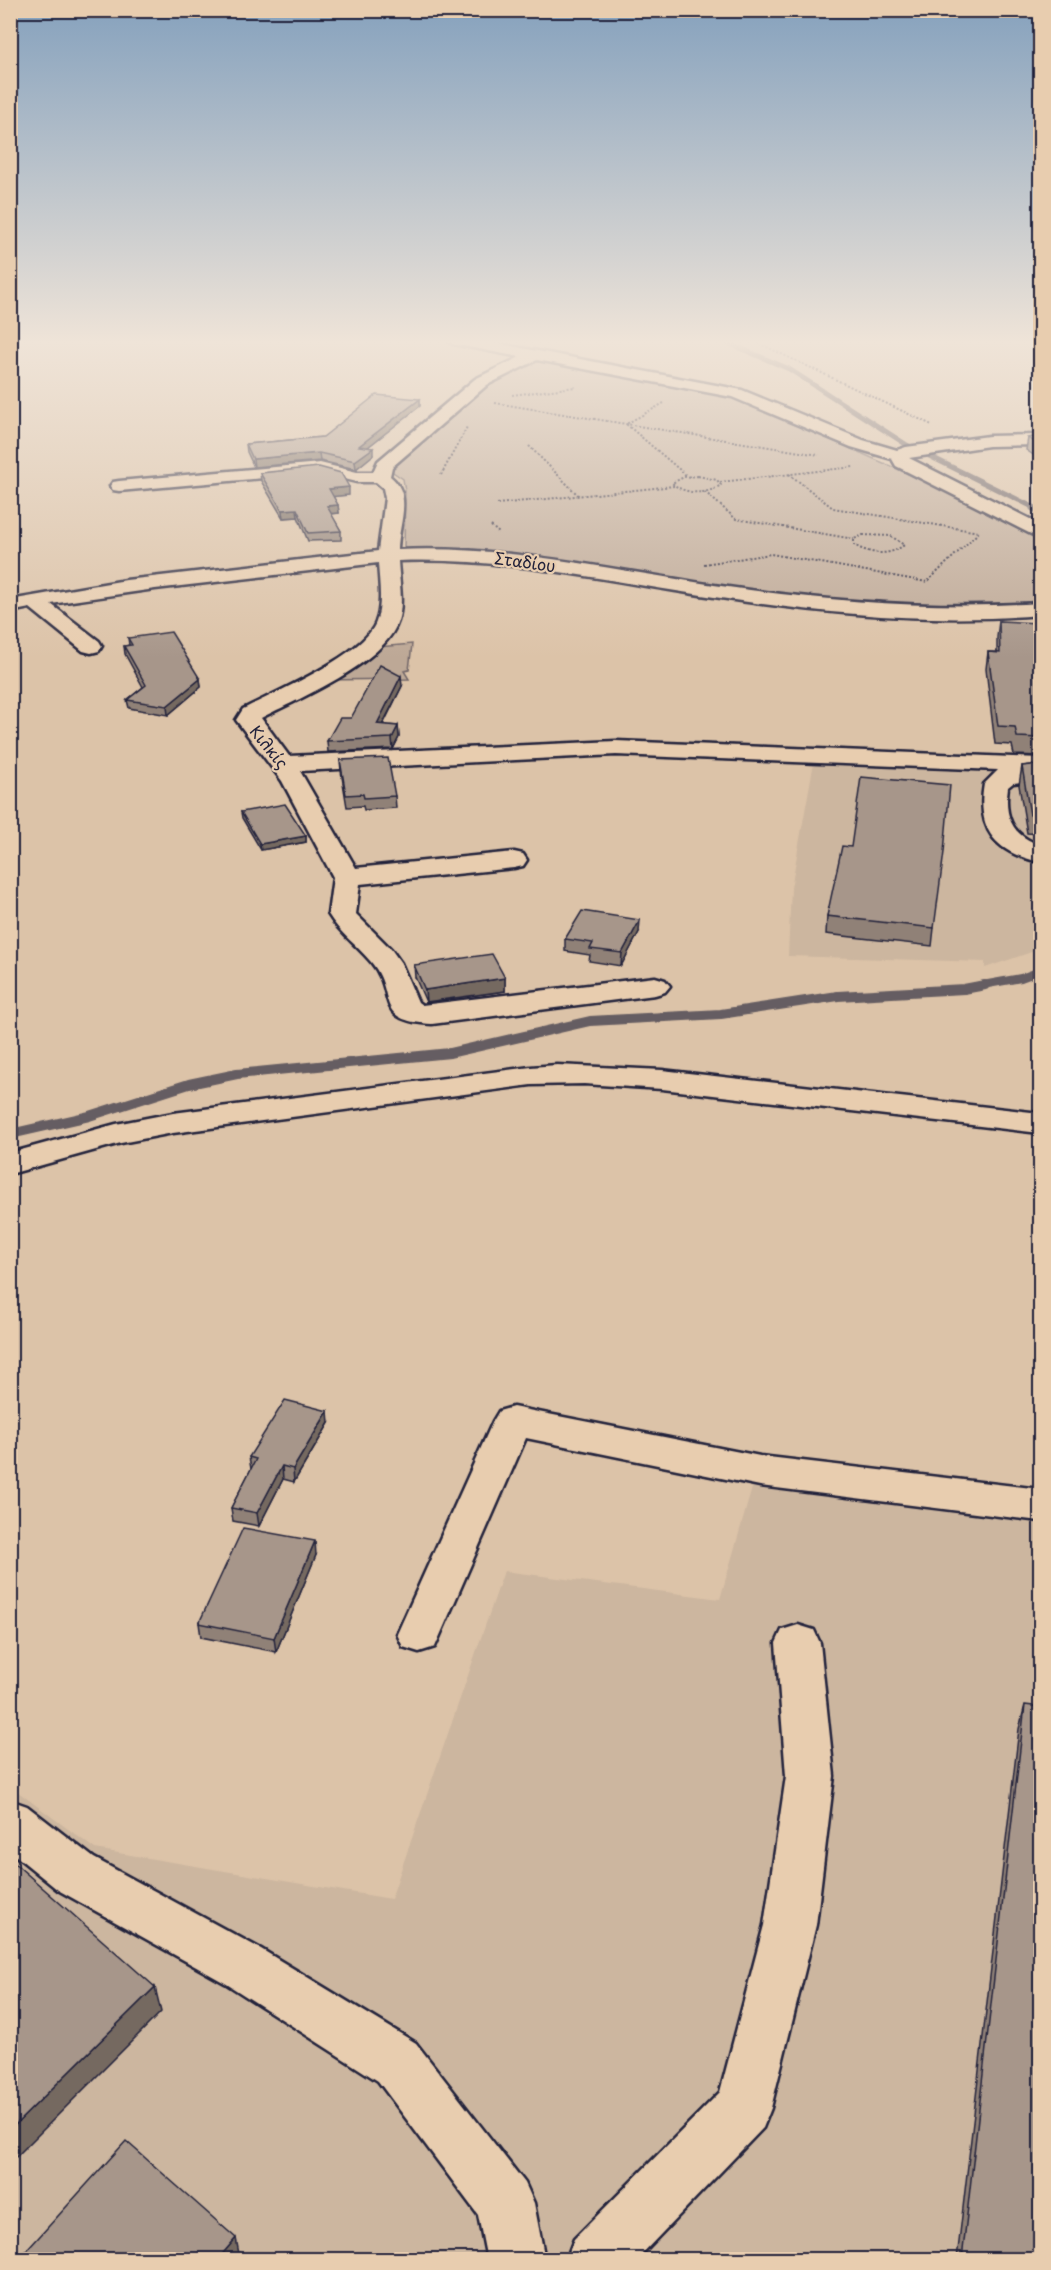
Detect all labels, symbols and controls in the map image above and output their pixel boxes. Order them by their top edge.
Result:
street label: Σταδίου [493,545,557,577]
street label: Κιλκίς [245,720,295,773]

